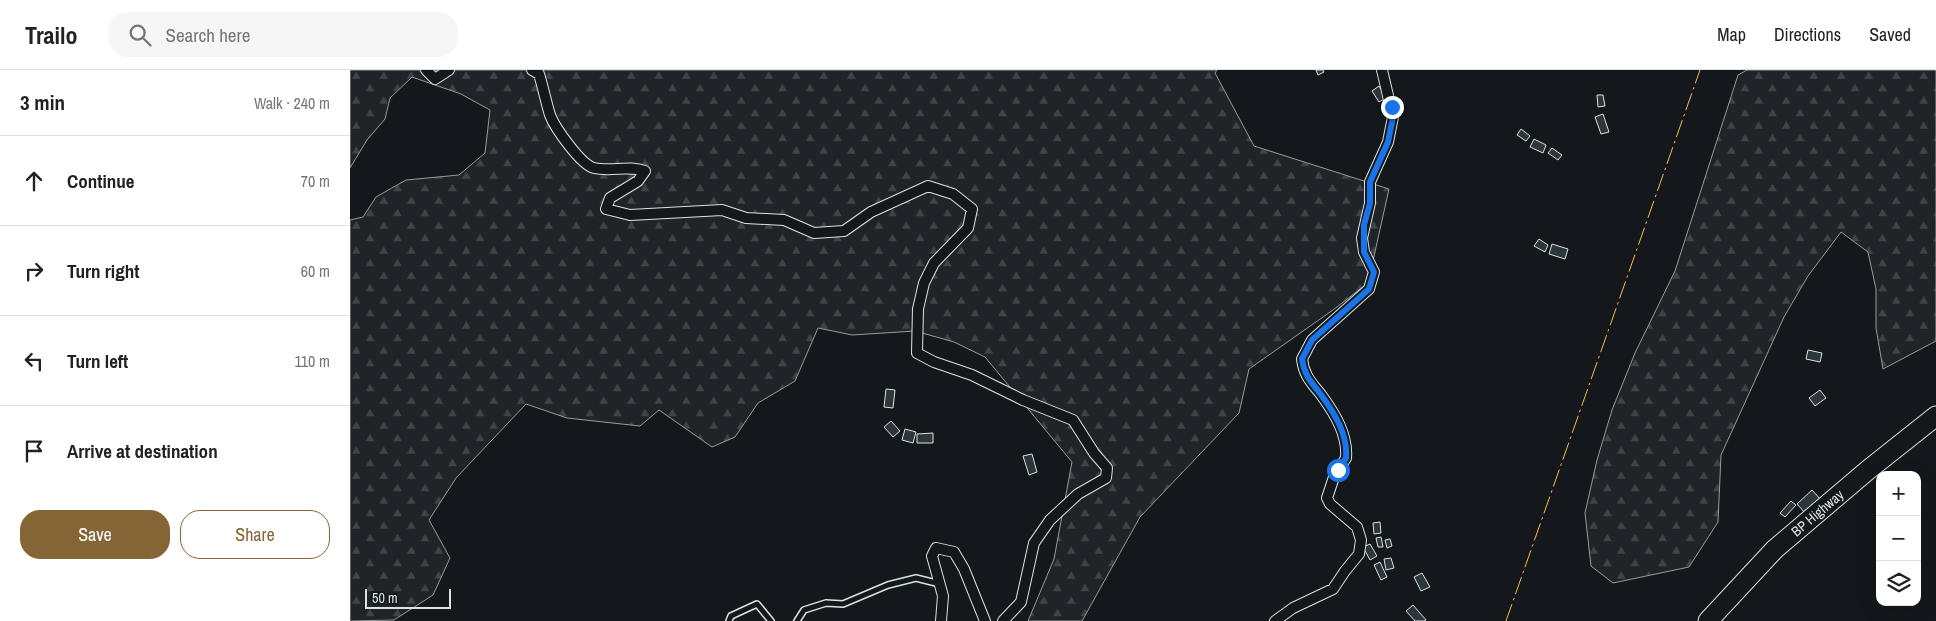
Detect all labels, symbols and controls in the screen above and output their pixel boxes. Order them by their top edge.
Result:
search box [108,12,458,57]
text: Trailo [25,19,78,51]
icon: search [126,21,154,49]
text: Search here [166,22,250,48]
text: Map [1717,22,1746,47]
text: Directions [1774,22,1841,47]
text: Saved [1869,22,1911,47]
text: 3 min [20,88,65,117]
text: Walk · 240 m [254,92,330,114]
route end [1381,96,1404,119]
icon: ahead [20,167,48,195]
text: Continue [67,168,135,194]
text: 70 m [301,170,330,192]
icon: right [20,257,48,285]
text: Turn right [67,258,139,284]
text: 60 m [301,260,330,282]
icon: left [20,347,48,375]
text: Turn left [67,348,128,374]
text: 110 m [294,350,330,372]
icon: arrive [20,437,48,465]
text: Arrive at destination [67,438,218,464]
route start [1327,459,1350,482]
map controls [1876,471,1921,606]
button: + [1876,471,1921,516]
street label: BP Highway [1788,486,1847,540]
button: Save [20,510,170,559]
button: Share [180,510,330,559]
button: − [1876,516,1921,561]
button: layers [1876,561,1921,606]
scale bar [365,586,451,609]
text: 50 m [372,589,398,607]

